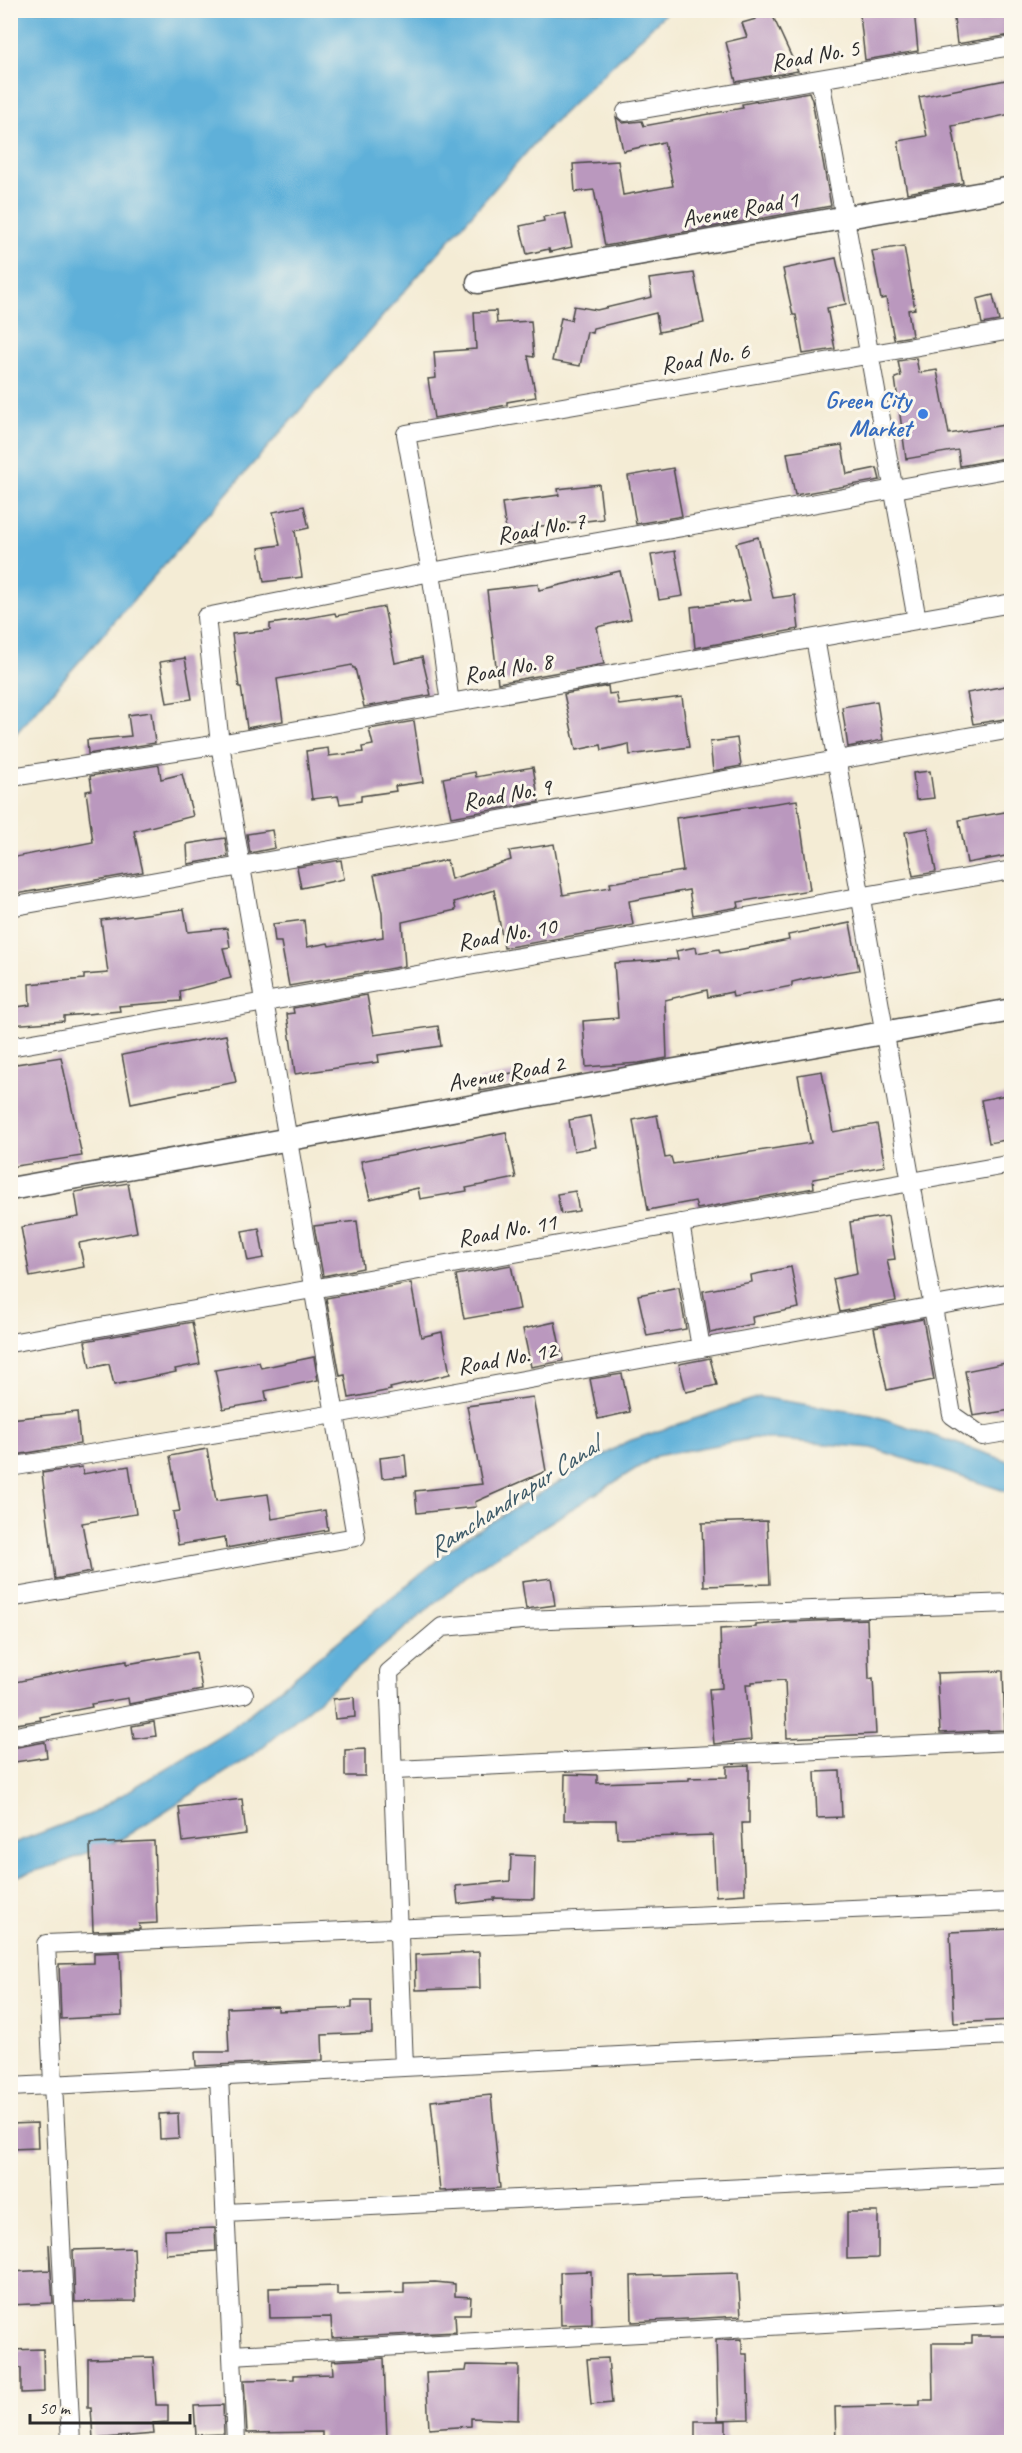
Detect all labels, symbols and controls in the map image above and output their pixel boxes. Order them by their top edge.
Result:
street label: Road No. 5 [768,32,863,78]
street label: Avenue Road 1 [679,184,802,234]
street label: Road No. 6 [658,335,753,381]
place label: Green City Market [825,385,915,443]
marker: Green City Market [916,407,930,421]
street label: Road No. 7 [494,505,589,551]
street label: Road No. 8 [461,645,557,691]
street label: Road No. 9 [460,771,556,817]
street label: Road No. 10 [455,910,561,957]
street label: Avenue Road 2 [445,1048,569,1098]
street label: Road No. 11 [455,1206,560,1253]
street label: Road No. 12 [455,1334,561,1381]
water label: Ramchandrapur Canal [421,1425,612,1565]
scale bar [30,2387,190,2425]
text: 50 m [39,2397,72,2419]

